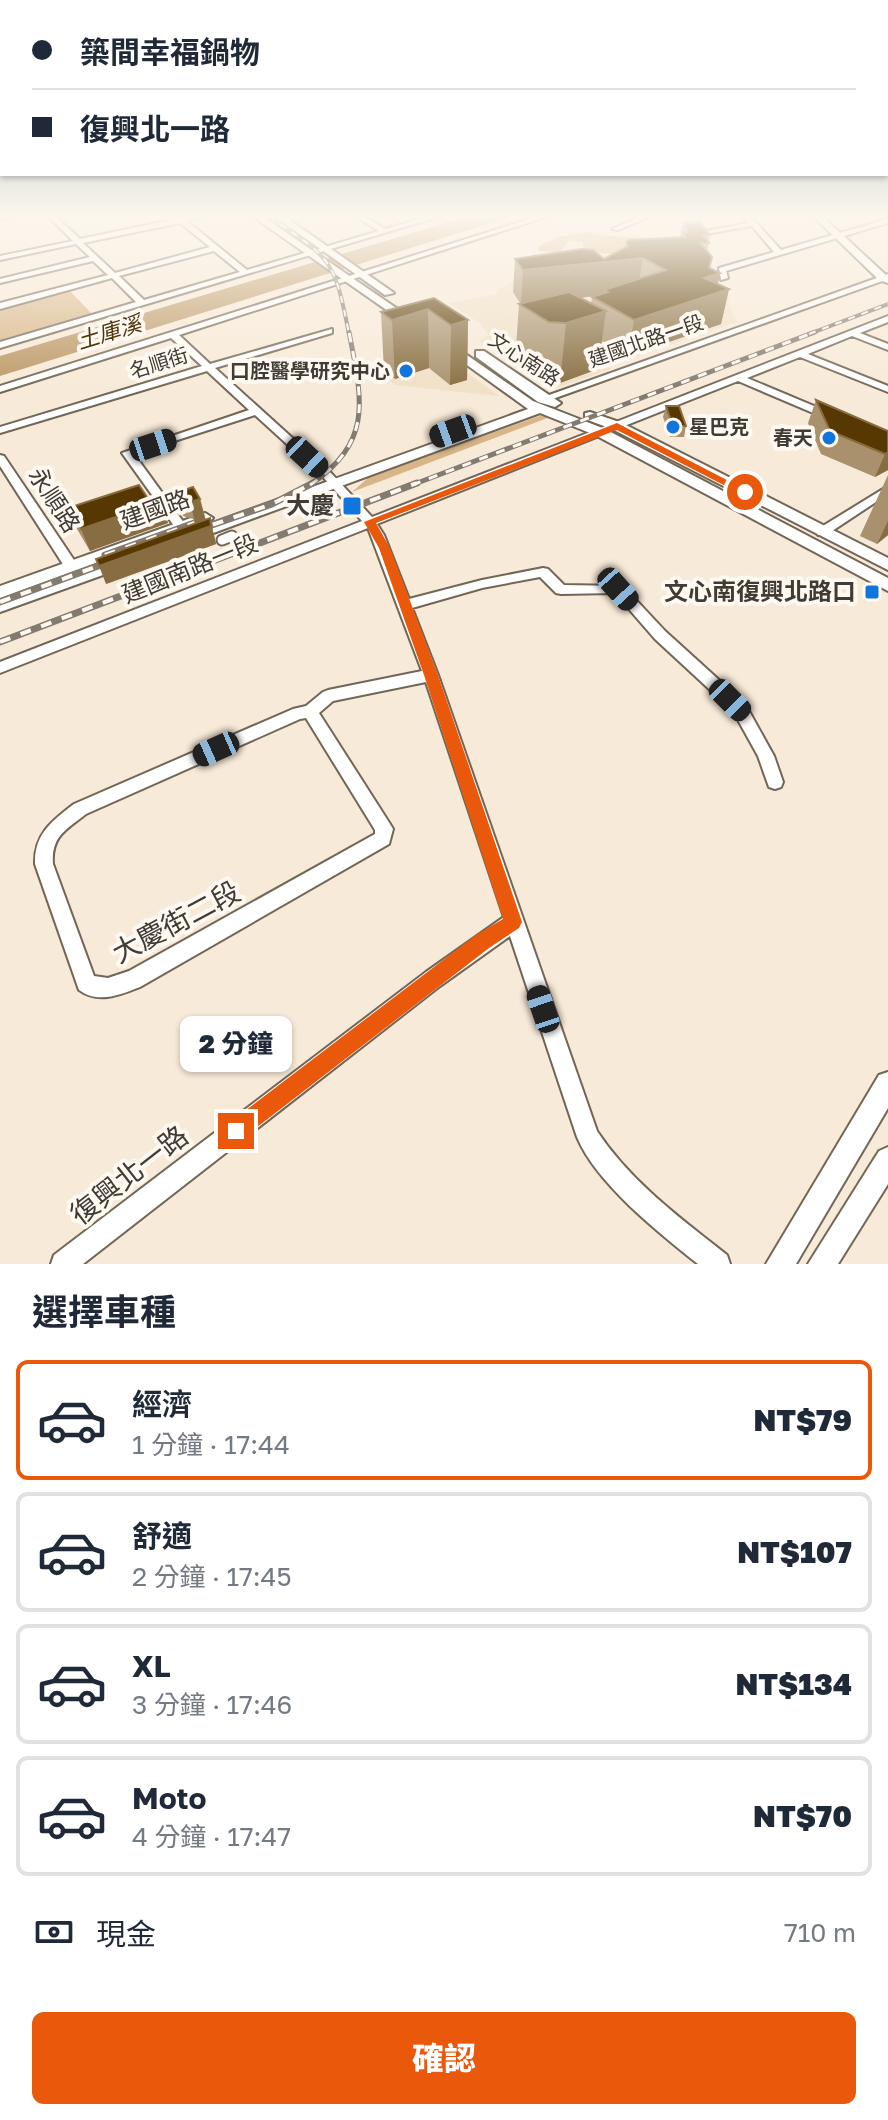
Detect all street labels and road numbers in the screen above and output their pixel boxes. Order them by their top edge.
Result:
street label: 建國北路一段 [585,309,706,371]
street label: 文心南路 [484,326,565,390]
street label: 名順街 [127,342,191,382]
street label: 永順路 [23,461,87,537]
street label: 建國路 [116,483,193,535]
street label: 建國南路一段 [117,527,262,608]
street label: 大慶街二段 [106,874,245,969]
street label: 復興北一路 [63,1119,194,1231]

